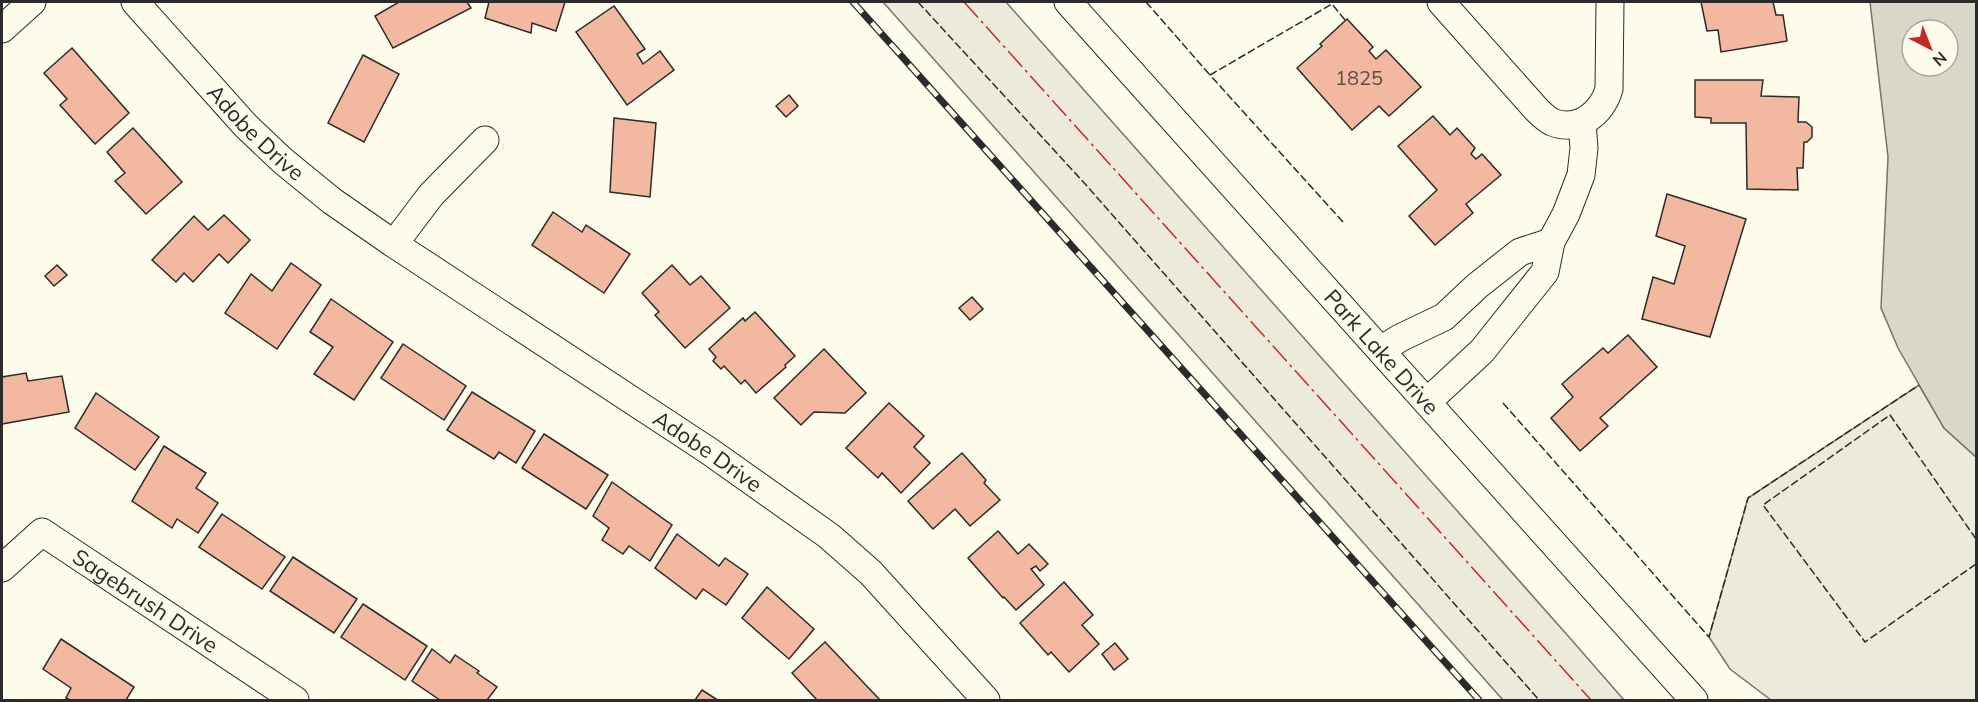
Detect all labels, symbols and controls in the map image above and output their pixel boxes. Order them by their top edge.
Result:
north arrow [1900,18,1960,78]
text: N [1929,48,1951,71]
house number: 1825 [1335,65,1383,90]
street label: Adobe Drive [201,78,310,187]
street label: Park Lake Drive [1318,283,1445,421]
street label: Adobe Drive [648,404,768,498]
street label: Sagebrush Drive [67,542,224,659]

